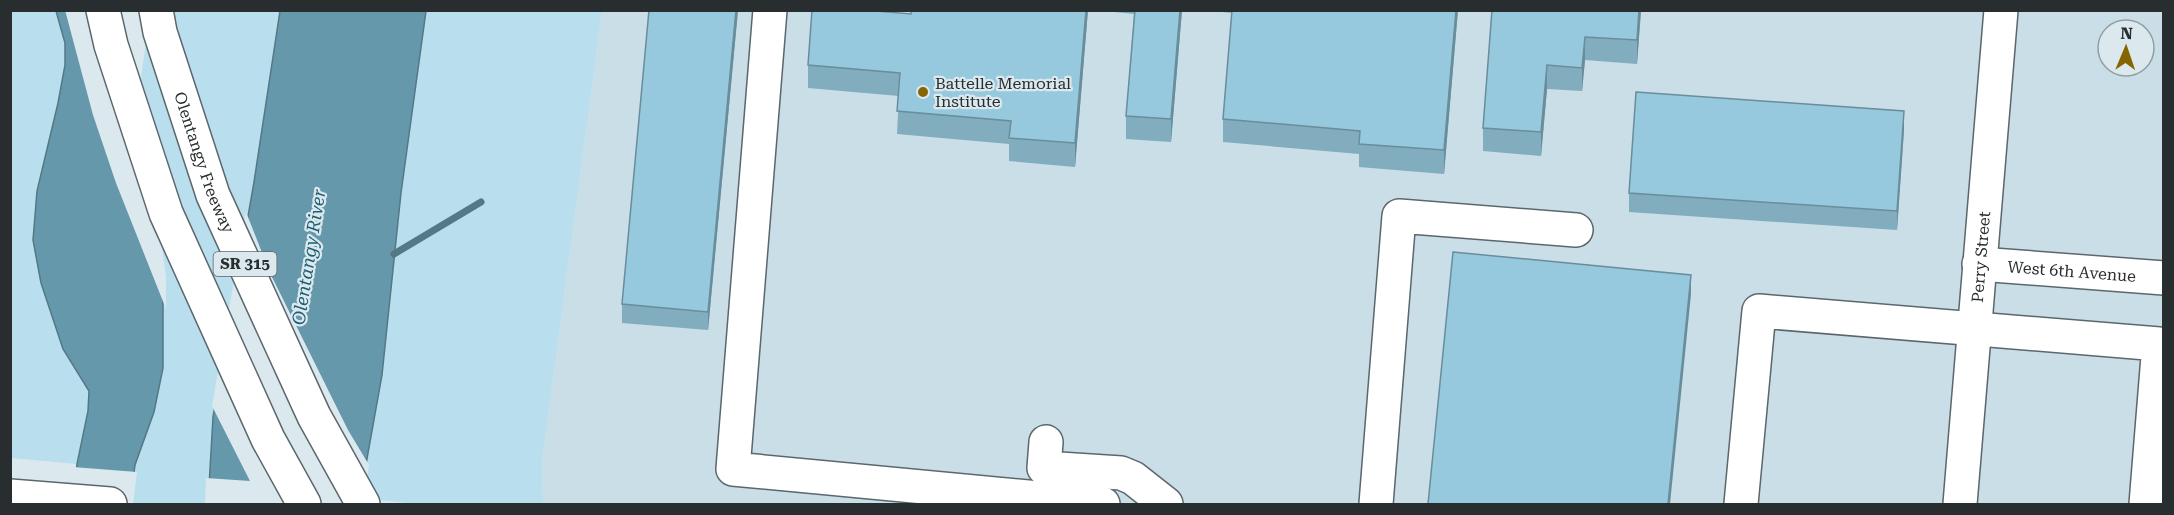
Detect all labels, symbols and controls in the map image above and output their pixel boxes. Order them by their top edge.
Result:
north arrow [2096,18,2156,78]
text: N [2120,24,2133,43]
place label: Battelle Memorial Institute [935,74,1071,111]
marker: Battelle Memorial Institute [916,85,930,99]
street label: Olentangy Freeway [170,89,238,237]
water label: Olentangy River [287,187,330,326]
street label: Perry Street [1968,210,1994,303]
road number: SR 315 [214,252,276,276]
street label: West 6th Avenue [2007,257,2137,286]

